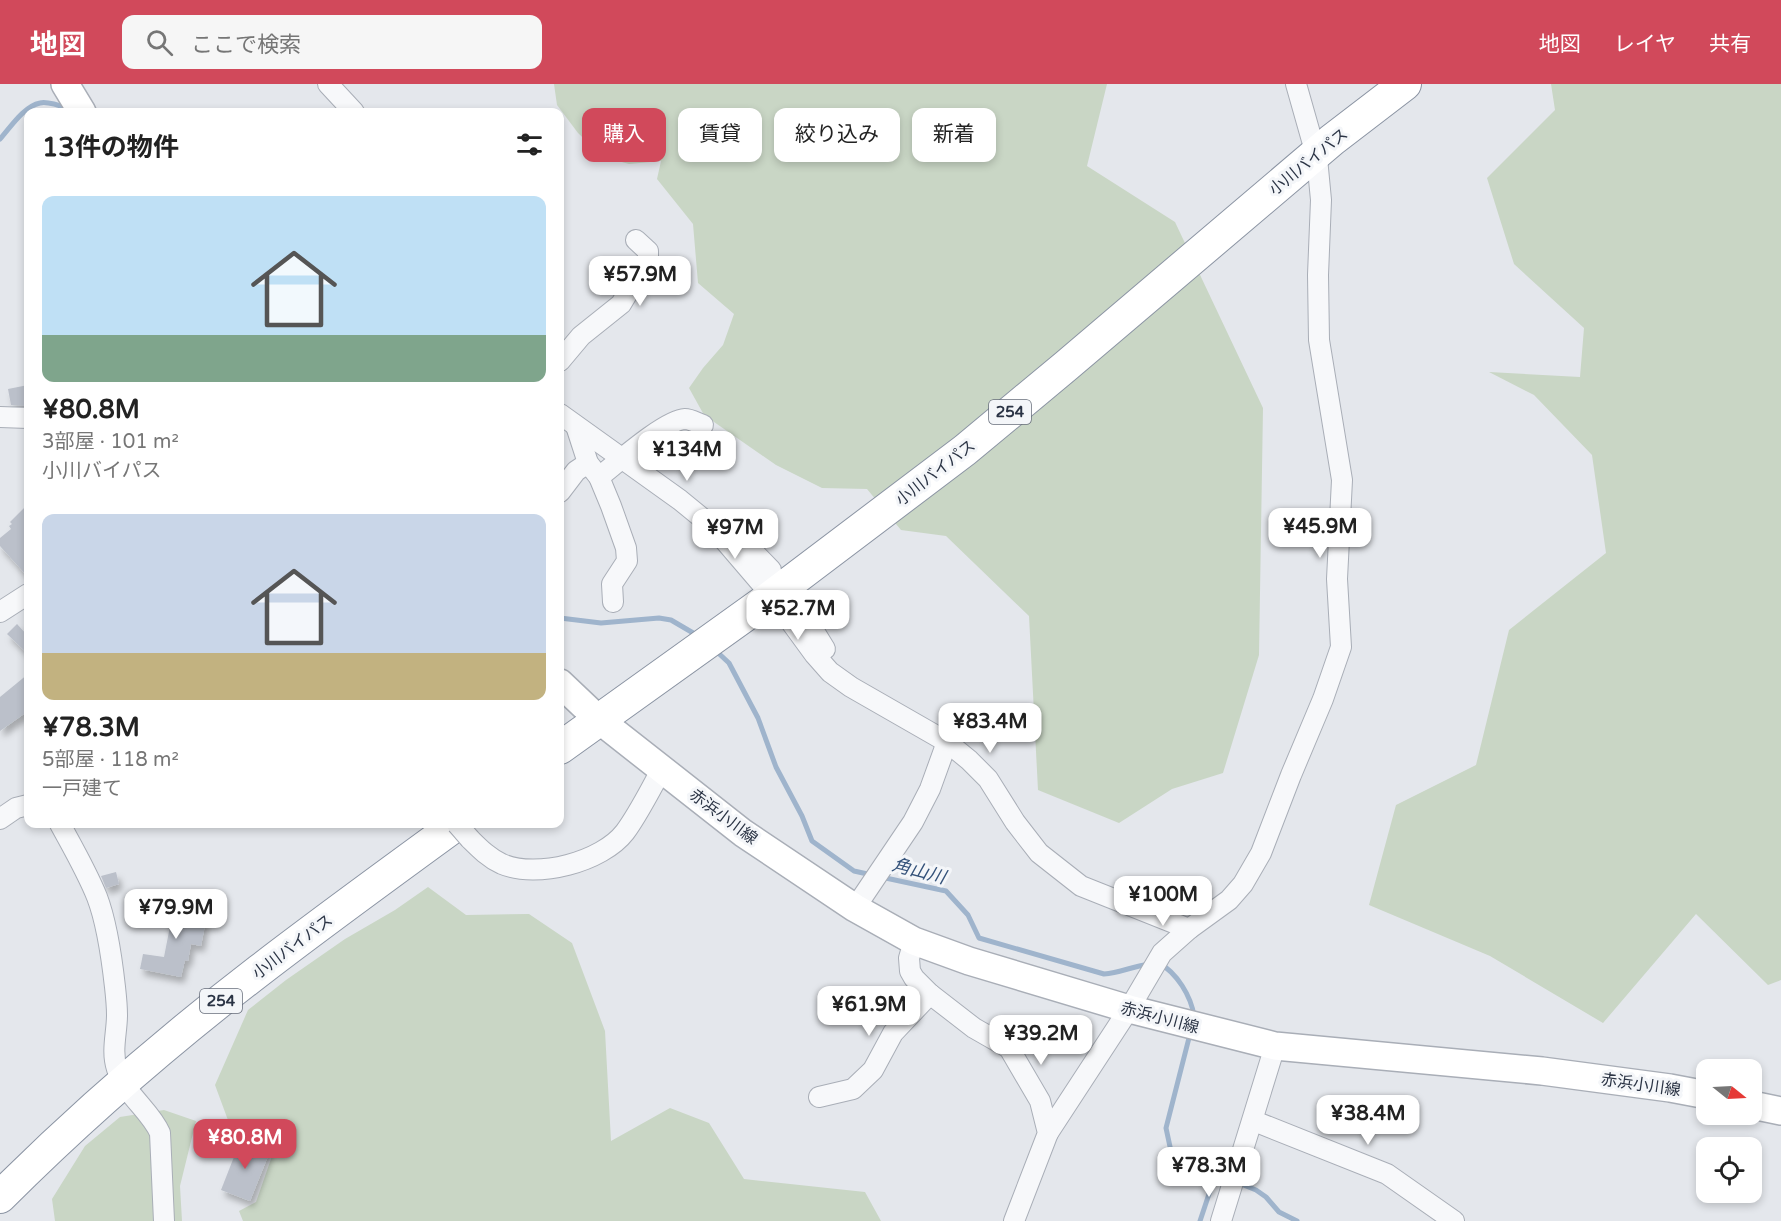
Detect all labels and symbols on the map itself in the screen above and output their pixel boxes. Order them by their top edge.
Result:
street label: 小川バイパス [1265,124,1352,200]
pin: ¥57.9M [591,256,689,307]
road number: 254 [989,400,1031,424]
pin: ¥134M [645,431,729,482]
street label: 小川バイパス [892,435,979,510]
pin: ¥45.9M [1271,508,1369,559]
pin: ¥97M [699,509,771,560]
pin: ¥52.7M [749,590,847,641]
pin: ¥83.4M [941,703,1039,754]
street label: 赤浜小川線 [685,785,761,849]
water label: 角山川 [890,853,950,889]
pin: ¥100M [1121,876,1205,927]
pin: ¥79.9M [127,889,225,940]
street label: 小川バイパス [248,910,337,984]
pin: ¥61.9M [820,986,918,1037]
road number: 254 [200,989,242,1013]
street label: 赤浜小川線 [1119,998,1201,1038]
pin: ¥39.2M [992,1015,1090,1066]
north arrow [1696,1059,1762,1125]
street label: 赤浜小川線 [1600,1070,1682,1100]
pin: ¥38.4M [1319,1095,1417,1146]
pin: ¥80.8M [196,1119,294,1170]
pin: ¥78.3M [1160,1147,1258,1198]

